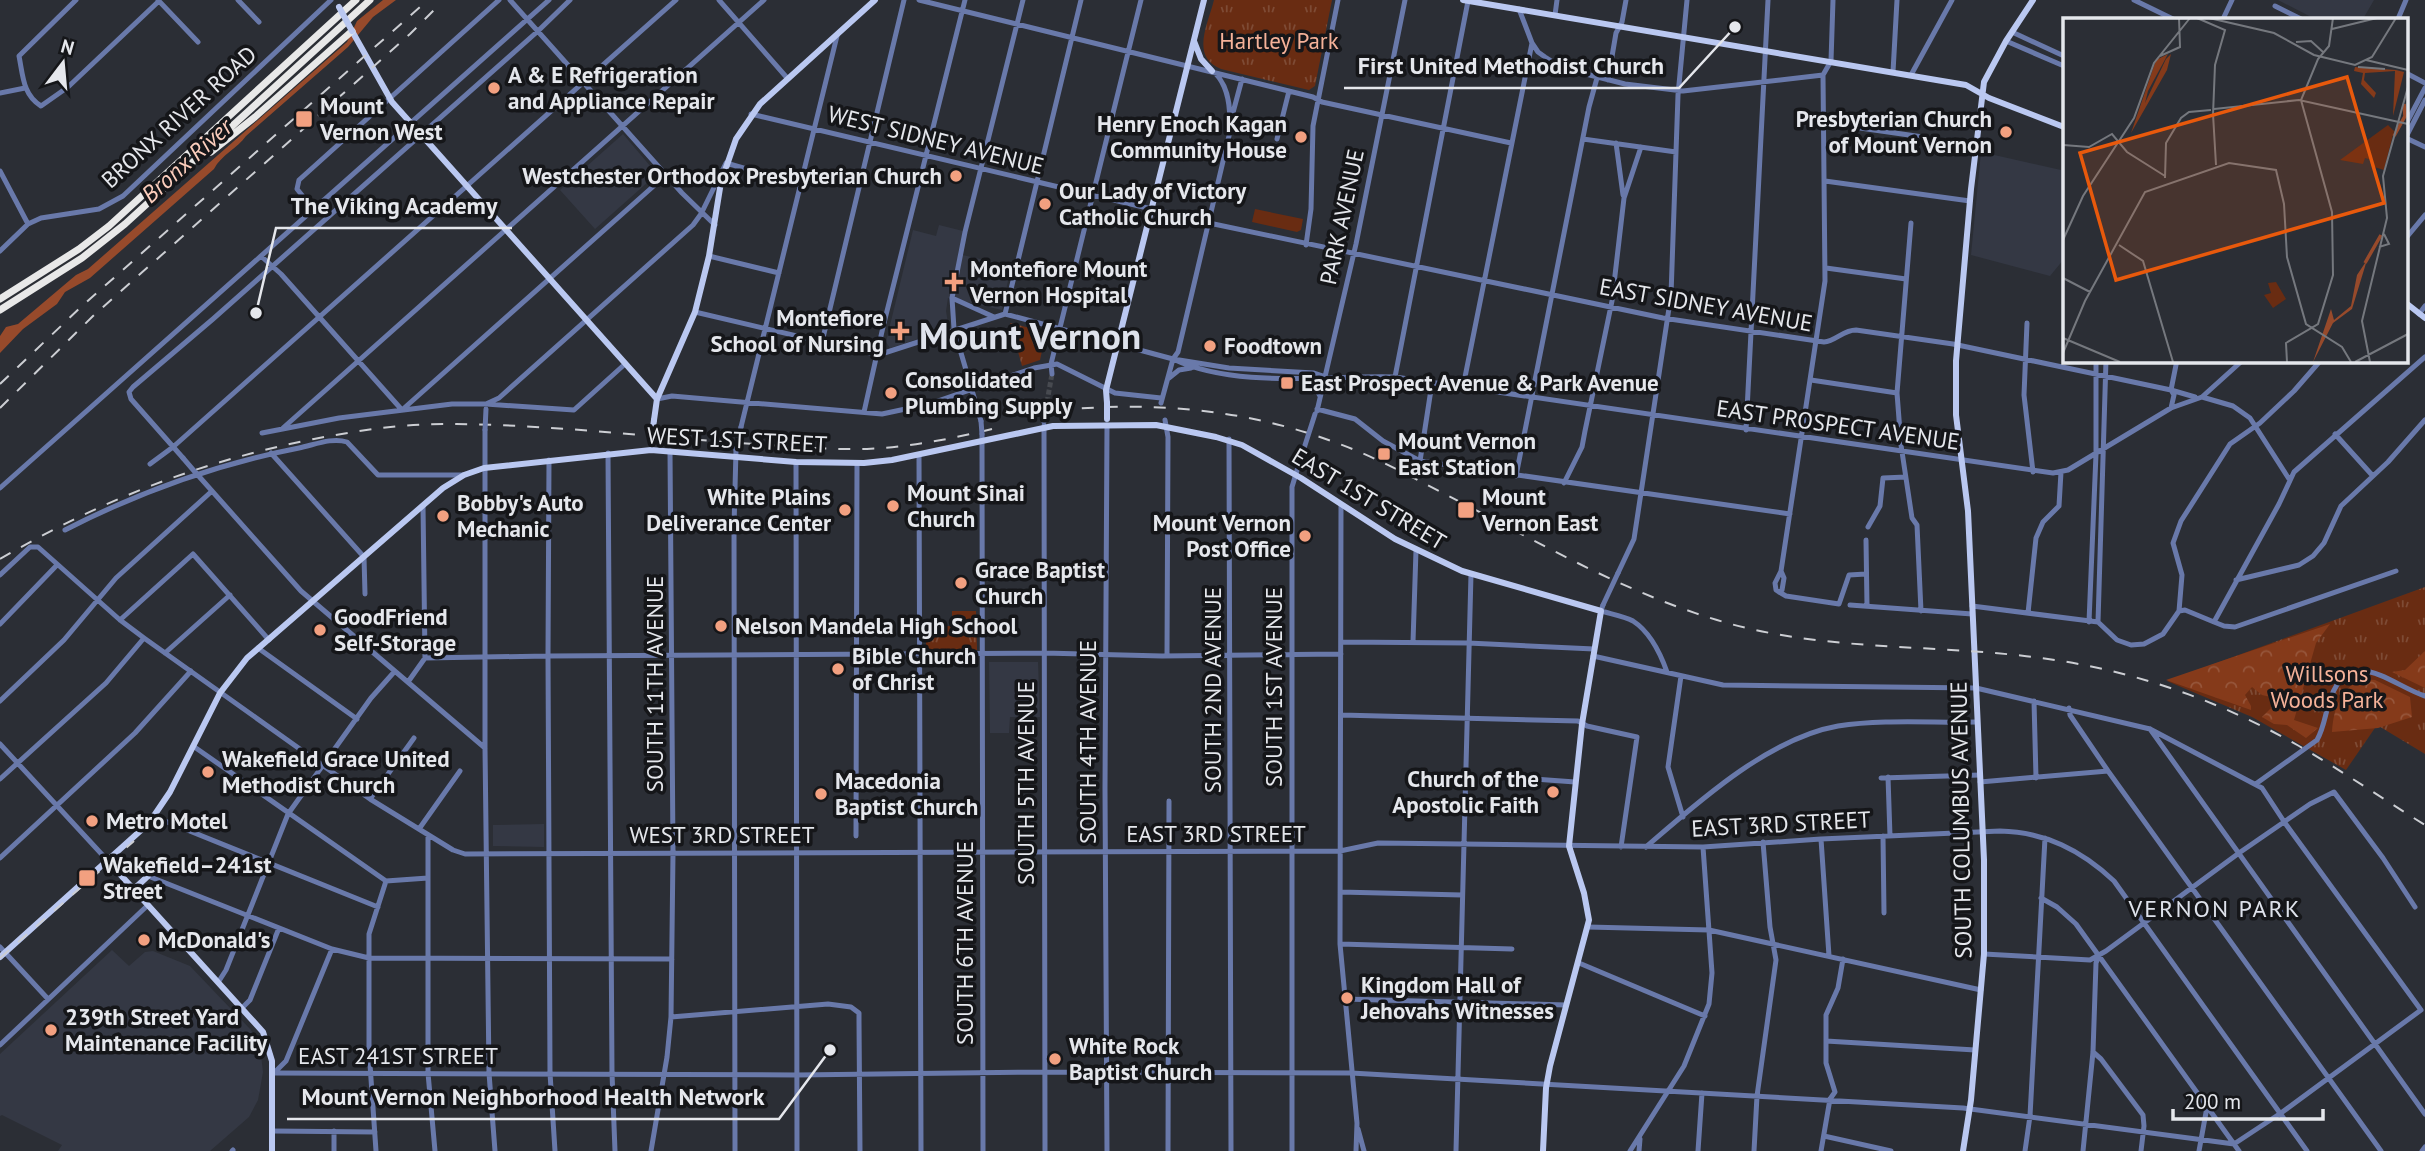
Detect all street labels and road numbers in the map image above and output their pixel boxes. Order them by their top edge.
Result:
street label: BRONX RIVER ROAD [95,39,262,194]
street label: WEST SIDNEY AVENUE [825,99,1047,180]
street label: PARK AVENUE [1313,146,1370,287]
street label: EAST SIDNEY AVENUE [1597,271,1815,338]
street label: EAST PROSPECT AVENUE [1715,393,1961,456]
street label: WEST 1ST STREET [646,420,828,459]
street label: EAST 1ST STREET [1287,441,1452,556]
street label: SOUTH 11TH AVENUE [640,576,669,792]
street label: SOUTH 2ND AVENUE [1198,587,1227,793]
street label: SOUTH 1ST AVENUE [1259,587,1288,787]
street label: SOUTH 4TH AVENUE [1073,640,1102,844]
street label: SOUTH 5TH AVENUE [1011,681,1040,885]
street label: SOUTH COLUMBUS AVENUE [1944,681,1977,959]
street label: EAST 3RD STREET [1691,804,1872,843]
street label: EAST 3RD STREET [1126,819,1306,848]
street label: WEST 3RD STREET [629,820,815,849]
street label: SOUTH 6TH AVENUE [950,841,979,1045]
street label: EAST 241ST STREET [298,1041,498,1070]

